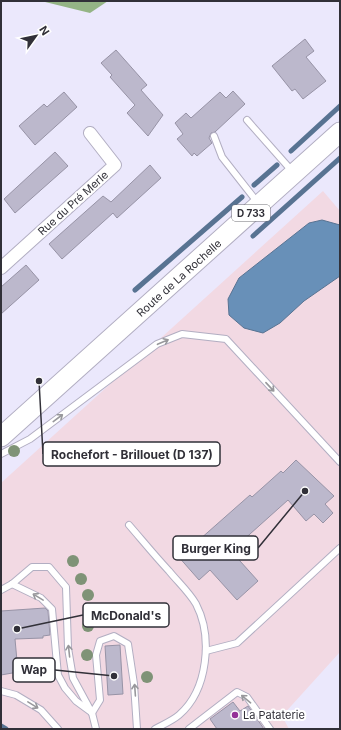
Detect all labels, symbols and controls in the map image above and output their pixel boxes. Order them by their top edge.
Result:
north arrow [16,16,56,56]
text: N [36,23,53,38]
street label: Rue du Pré Merle [35,168,111,238]
road number: D 733 [232,205,270,221]
street label: Route de La Rochelle [134,236,224,320]
one-way arrow [156,338,168,345]
one-way arrow [266,381,275,392]
one-way arrow [52,414,63,422]
callout: Rochefort - Brillouet (D 137) [43,442,220,466]
text: Rochefort - Brillouet (D 137) [51,447,213,462]
callout: Burger King [173,536,258,560]
text: Burger King [181,541,251,556]
one-way arrow [32,593,44,601]
callout: McDonald's [83,603,169,627]
text: McDonald's [91,608,161,623]
one-way arrow [66,645,73,658]
callout: Wap [13,658,55,682]
text: Wap [21,662,48,677]
one-way arrow [131,684,138,697]
one-way arrow [241,694,252,703]
one-way arrow [27,701,39,709]
place label: La Pataterie [243,708,305,722]
marker: La Pataterie [230,710,240,720]

